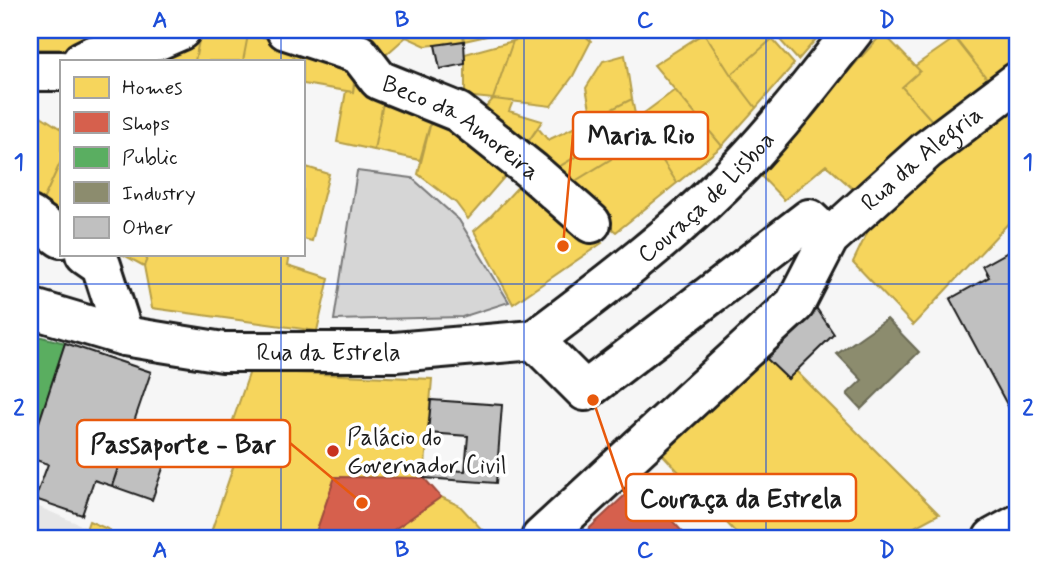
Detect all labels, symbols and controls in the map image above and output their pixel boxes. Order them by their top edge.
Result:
text: A [152,6,168,36]
text: B [395,6,410,36]
text: C [637,6,654,36]
text: D [879,6,895,36]
legend [60,60,304,256]
street label: Beco da Amoreira [377,69,545,188]
text: Homes [122,74,182,102]
street label: Rua da Alegria [855,99,989,219]
text: Shops [122,110,170,138]
callout: Maria Rio [573,112,708,159]
text: Maria Rio [587,120,695,154]
street label: Couraça de Lisboa [632,125,782,271]
text: Public [122,144,178,172]
text: 1 [14,148,24,178]
text: 1 [1023,148,1033,178]
text: Industry [122,180,196,208]
text: Other [122,214,173,242]
street label: Rua da Estrela [256,338,401,369]
text: 2 [13,394,25,424]
text: 2 [1022,394,1034,424]
callout: Passaporte - Bar [77,420,290,467]
place label: Palácio do Governador Civil [347,423,507,482]
text: Passaporte - Bar [90,429,277,463]
marker: Palácio do Governador Civil [325,443,341,459]
callout: Couraça da Estrela [626,474,856,521]
text: Couraça da Estrela [640,483,842,517]
text: A [152,536,168,566]
text: B [395,536,410,566]
text: C [637,536,654,566]
text: D [879,536,895,566]

